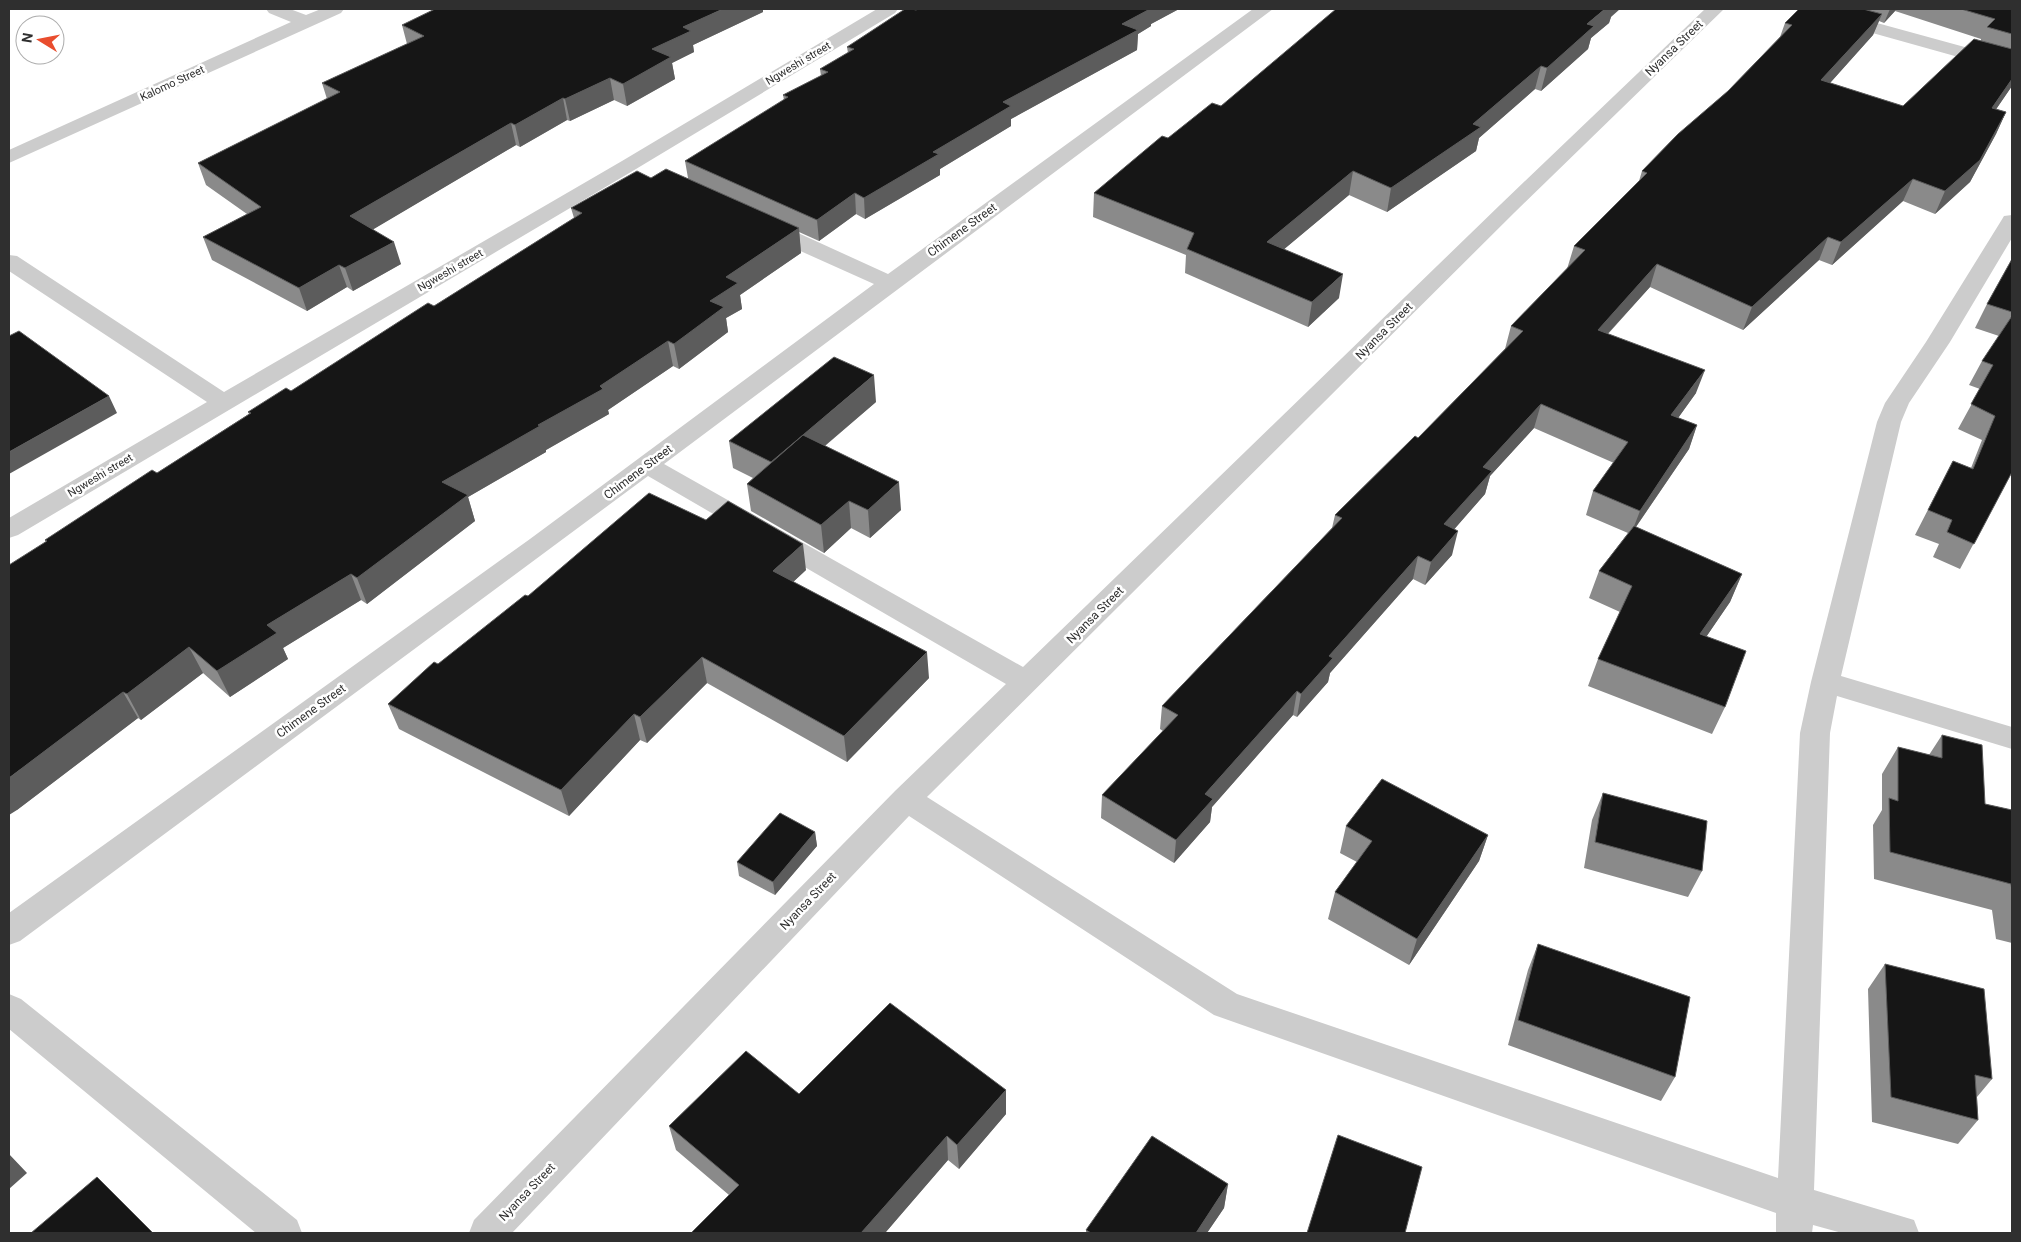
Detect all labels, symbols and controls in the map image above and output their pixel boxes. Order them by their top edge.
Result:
north arrow [15,15,65,65]
street label: Nyansa Street [1642,17,1706,79]
text: N [18,31,36,44]
street label: Ngweshi street [763,39,833,88]
street label: Kalomo Street [138,63,207,104]
street label: Chimene Street [925,200,999,260]
street label: Ngweshi street [415,246,486,294]
street label: Nyansa Street [1353,300,1415,362]
street label: Chimene Street [601,442,675,502]
street label: Ngweshi street [65,451,135,500]
street label: Nyansa Street [1064,584,1126,646]
street label: Chimene Street [274,681,348,741]
street label: Nyansa Street [777,869,839,933]
street label: Nyansa Street [496,1160,558,1224]

